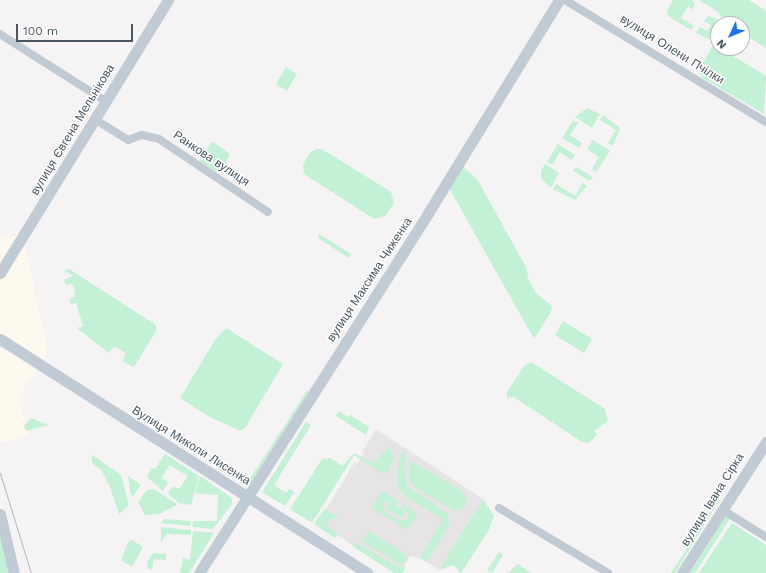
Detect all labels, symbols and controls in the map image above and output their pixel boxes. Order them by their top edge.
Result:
street label: вулиця Олени Пчілки [617,12,727,88]
scale bar [18,16,135,42]
north arrow [710,16,750,56]
text: 100 m [23,24,58,38]
text: N [714,37,729,51]
street label: вулиця Євгена Мельнікова [28,62,118,198]
street label: Ранкова вулиця [170,128,252,190]
street label: вулиця Максима Чиженка [324,215,416,345]
street label: Вулиця Миколи Лисенка [129,404,253,488]
street label: вулиця Івана Сірка [679,451,747,549]

